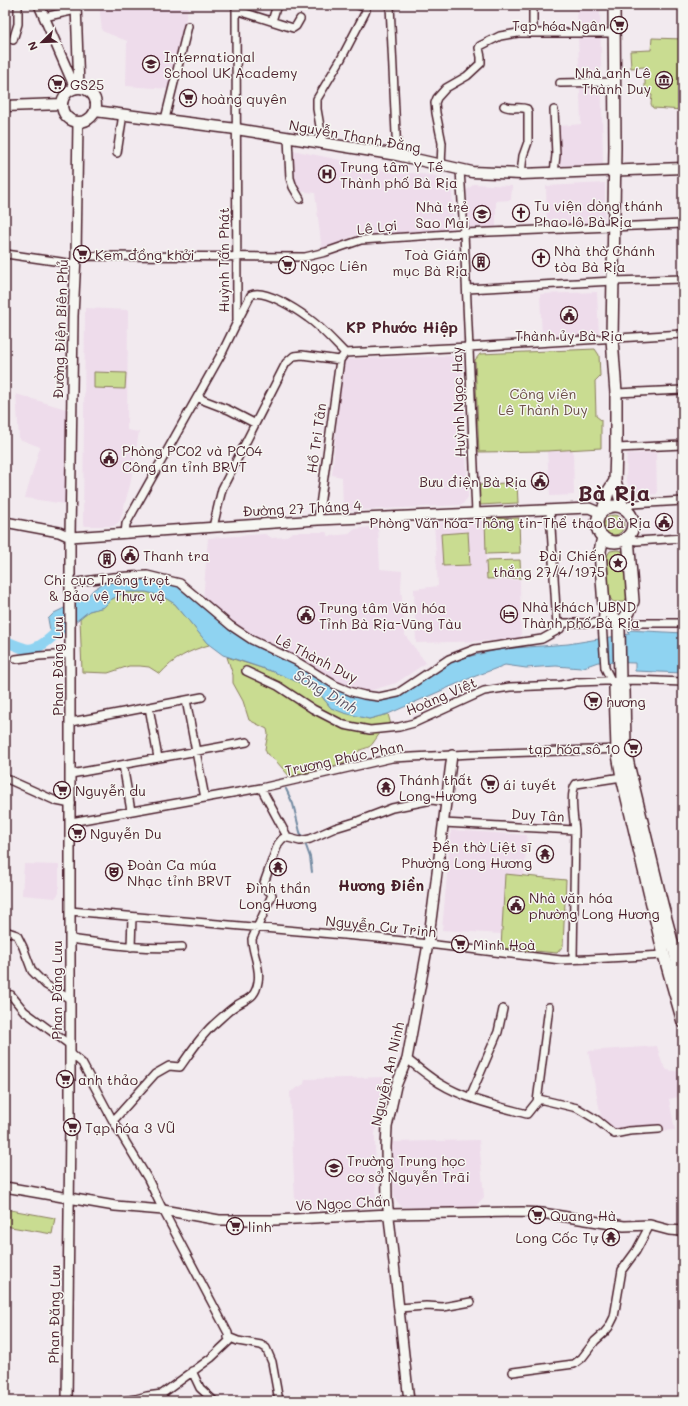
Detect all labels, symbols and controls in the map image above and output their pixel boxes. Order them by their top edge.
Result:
supermarket icon: Tạp hóa Ngân [609,15,629,35]
place label: Tạp hóa Ngân [512,16,606,35]
north arrow [22,22,62,62]
text: N [24,39,41,53]
place label: International School UK Academy [164,47,298,82]
school or university icon: International School UK Academy [141,54,161,74]
place label: Nhà anh Lê Thành Duy [575,63,651,98]
museum icon: Nhà anh Lê Thành Duy [654,70,674,90]
supermarket icon: GS25 [47,74,67,94]
place label: GS25 [70,75,104,94]
supermarket icon: hoàng quyên [178,88,198,108]
place label: hoàng quyên [201,89,287,108]
street label: Nguyễn Thanh Đằng [288,115,422,157]
place label: Trung tâm Y Tế Thành phố Bà Rịa [340,157,458,192]
hospital icon: Trung tâm Y Tế Thành phố Bà Rịa [317,164,337,184]
place label: Tu viện dòng thánh Phao lô Bà Rịa [534,196,663,231]
place label: Nhà trẻ Sao Mai [415,197,469,232]
church icon: Tu viện dòng thánh Phao lô Bà Rịa [511,203,531,223]
school or university icon: Nhà trẻ Sao Mai [472,204,492,224]
street label: Huỳnh Tấn Phát [214,207,233,313]
street label: Lê Lợi [356,215,398,239]
place label: Nhà thờ Chánh tòa Bà Rịa [554,241,655,276]
supermarket icon: Kem đồng khởi [72,244,92,264]
place label: Kem đồng khởi [95,245,194,264]
place label: Toà Giám mục Bà Rịa [393,245,468,280]
church icon: Nhà thờ Chánh tòa Bà Rịa [531,248,551,268]
building icon: Toà Giám mục Bà Rịa [471,252,491,272]
supermarket icon: Ngọc Liên [277,255,297,275]
place label: Ngọc Liên [300,256,368,275]
street label: Đường Điện Biên Phủ [48,259,72,399]
public building icon: Thành ủy Bà Rịa [559,305,579,325]
district label: KP Phước Hiệp [346,317,458,337]
place label: Thành ủy Bà Rịa [515,326,623,345]
street label: Huỳnh Ngọc Hay [447,346,469,458]
park label: Công viên Lê Thành Duy [498,384,588,419]
street label: Hồ Tri Tân [302,402,330,474]
place label: Phòng PC02 và PC04 Công an tỉnh BRVT [122,441,263,476]
public building icon: Phòng PC02 và PC04 Công an tỉnh BRVT [99,448,119,468]
public building icon: Bưu điện Bà Rịa [530,471,550,491]
place label: Bưu điện Bà Rịa [419,472,527,491]
district label: Bà Rịa [578,478,650,507]
street label: Đường 27 Tháng 4 [242,495,363,521]
public building icon: Phòng Văn hóa-Thông tin-Thể thao Bà Rịa [654,512,674,532]
place label: Phòng Văn hóa-Thông tin-Thể thao Bà Rịa [369,513,651,532]
public building icon: Thanh tra [120,545,140,565]
place label: Thanh tra [143,546,209,565]
place label: Đài Chiến thắng 27/4/1975 [493,546,605,581]
building icon: Chi cục Trồng trọt & Bảo vệ Thực vậ [97,549,117,569]
place icon: Đài Chiến thắng 27/4/1975 [608,553,628,573]
place label: Chi cục Trồng trọt & Bảo vệ Thực vậ [44,570,170,605]
place label: Nhà khách UBND Thành phố Bà Rịa [522,597,640,632]
place label: Trung tâm Văn hóa Tỉnh Bà Rịa-Vũng Tàu [319,598,462,633]
hotel icon: Nhà khách UBND Thành phố Bà Rịa [499,604,519,624]
public building icon: Trung tâm Văn hóa Tỉnh Bà Rịa-Vũng Tàu [296,605,316,625]
street label: Phan Đăng Lưu [48,616,67,716]
street label: Lê Thành Duy [273,629,361,687]
water label: Sông Dinh [290,664,362,718]
street label: Hoàng Việt [403,673,479,719]
supermarket icon: hương [583,691,603,711]
place label: hương [606,692,646,711]
street label: Trương Phúc Phan [283,736,405,780]
supermarket icon: tạp hóa sô 10 [623,738,643,758]
place label: tạp hóa sô 10 [528,739,620,758]
place label: Thánh thất Long Hương [399,770,477,805]
supermarket icon: ái tuyết [480,774,500,794]
place label: ái tuyết [503,775,556,794]
temple icon: Thánh thất Long Hương [376,777,396,797]
supermarket icon: Nguyễn du [52,780,72,800]
place label: Nguyễn du [75,781,146,800]
street label: Duy Tân [511,804,565,826]
supermarket icon: Nguyễn Du [67,823,87,843]
place label: Nguyễn Du [90,824,162,843]
place label: Đền thờ Liệt sĩ Phường Long Hương [401,837,533,872]
temple icon: Đền thờ Liệt sĩ Phường Long Hương [535,844,555,864]
place label: Đoàn Ca múa Nhạc tỉnh BRVT [127,855,232,890]
temple icon: Đình thần Long Hương [268,857,288,877]
theatre icon: Đoàn Ca múa Nhạc tỉnh BRVT [104,862,124,882]
district label: Hương Điền [338,875,424,895]
place label: Đình thần Long Hương [239,878,317,913]
place label: Nhà văn hóa phường Long Hương [529,888,660,923]
public building icon: Nhà văn hóa phường Long Hương [506,895,526,915]
street label: Nguyễn Cư Trinh [325,911,437,941]
supermarket icon: Mình Hoà [450,934,470,954]
place label: Mình Hoà [473,935,536,954]
street label: Phan Đăng Lưu [47,940,66,1040]
street label: Nguyễn An Ninh [366,1020,408,1128]
supermarket icon: anh thảo [55,1069,75,1089]
place label: anh thảo [78,1070,138,1089]
supermarket icon: Tạp hóa 3 VŨ [62,1117,82,1137]
place label: Tạp hóa 3 VŨ [85,1118,175,1137]
place label: Trường Trung học cơ sở Nguyễn Trãi [347,1151,470,1186]
school or university icon: Trường Trung học cơ sở Nguyễn Trãi [324,1158,344,1178]
street label: Võ Ngọc Chấn [295,1191,391,1215]
supermarket icon: Quang Hà [527,1205,547,1225]
place label: Quang Hà [550,1206,616,1225]
supermarket icon: linh [225,1216,245,1236]
place label: linh [248,1217,272,1236]
temple icon: Long Cốc Tự [601,1227,621,1247]
place label: Long Cốc Tự [516,1228,599,1247]
street label: Phan Đăng Lưu [44,1264,64,1364]

